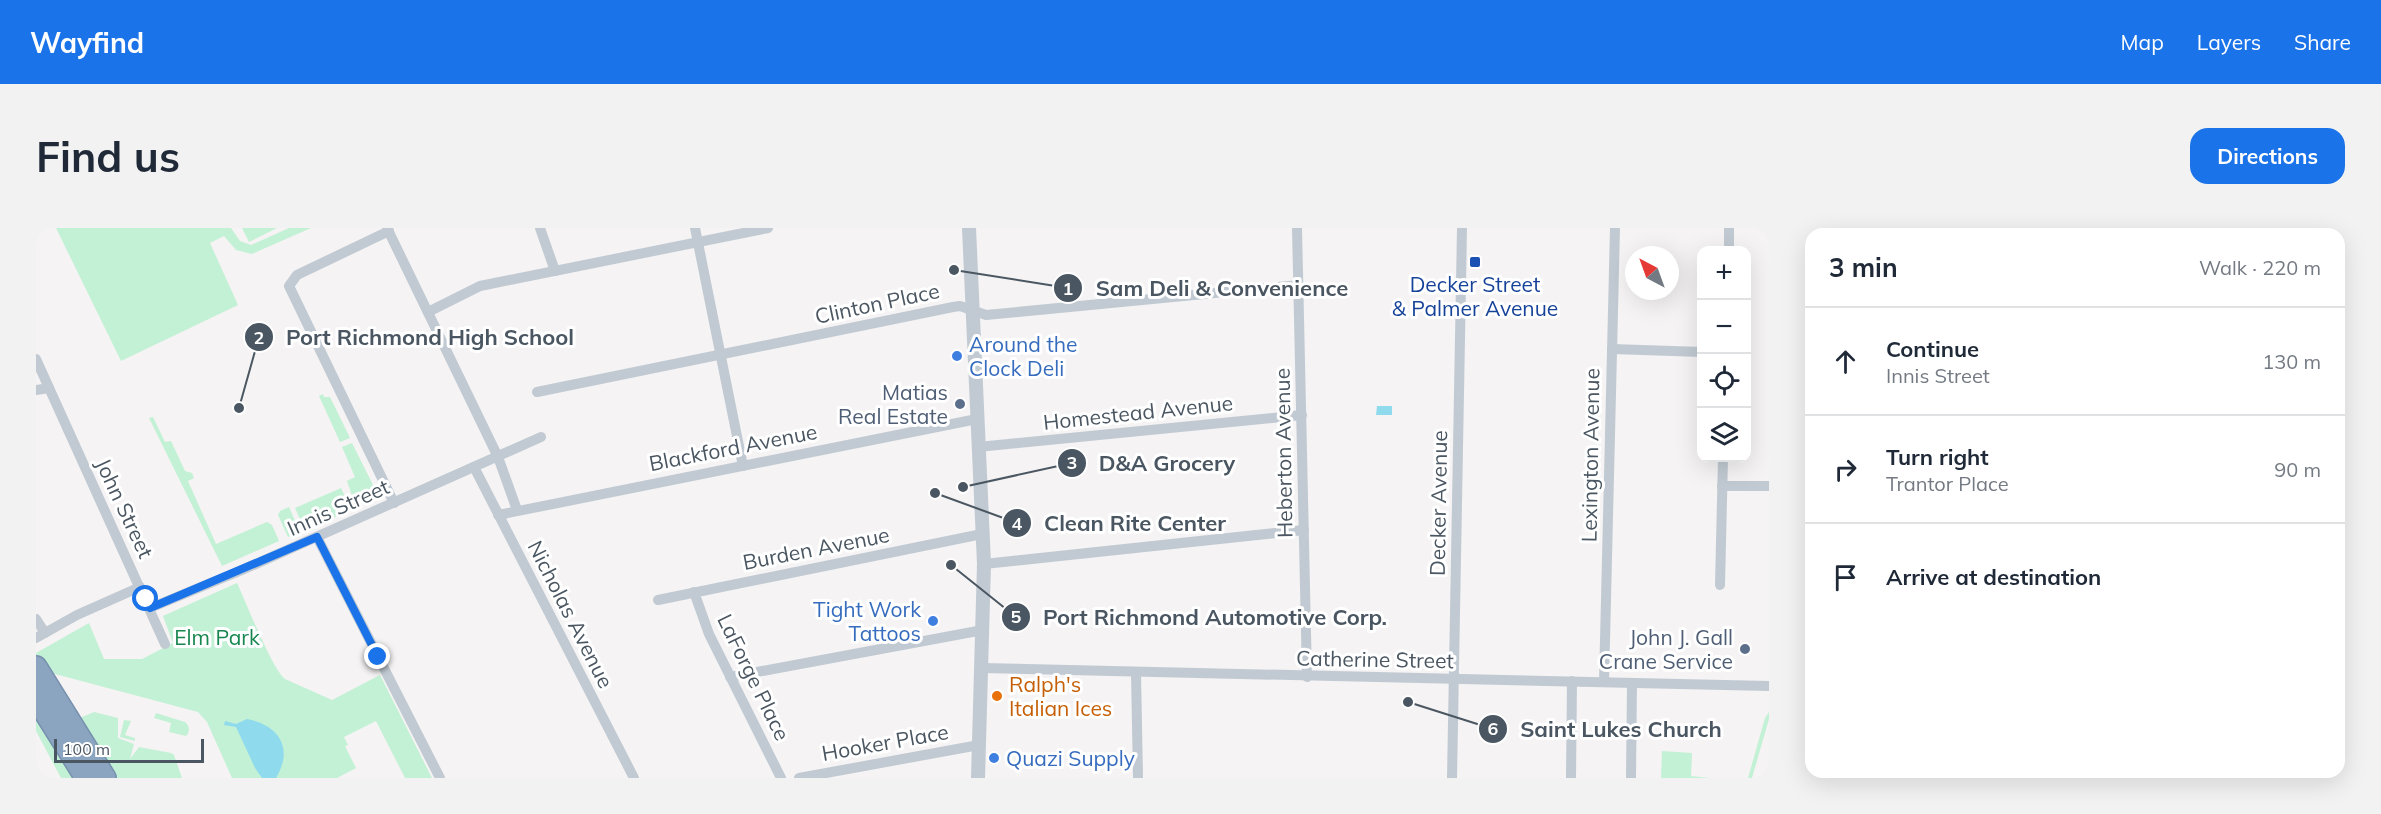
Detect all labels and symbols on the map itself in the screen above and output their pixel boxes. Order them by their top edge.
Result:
north arrow [1625,246,1679,300]
marker: Decker Street & Palmer Avenue [1468,255,1482,269]
callout: Sam Deli & Convenience [1053,268,1360,308]
place label: Decker Street & Palmer Avenue [1392,271,1558,321]
text: Sam Deli & Convenience [1096,274,1348,302]
street label: Clinton Place [812,277,942,329]
text: 1 [1063,277,1073,300]
callout: Port Richmond High School [244,317,586,357]
text: Port Richmond High School [286,323,574,351]
text: 2 [254,326,264,349]
place label: Around the Clock Deli [969,331,1078,381]
marker: Around the Clock Deli [950,349,964,363]
street label: Heberton Avenue [1269,368,1297,538]
street label: Lexington Avenue [1575,368,1605,542]
place label: Matias Real Estate [838,379,948,429]
street label: Homestead Avenue [1042,389,1234,435]
marker: Matias Real Estate [953,397,967,411]
street label: Blackford Avenue [647,418,819,476]
street label: Decker Avenue [1424,430,1452,576]
callout: D&A Grocery [1057,443,1247,483]
text: D&A Grocery [1099,449,1235,477]
text: 3 [1067,451,1077,474]
street label: John Street [91,454,159,562]
street label: Innis Street [283,473,393,541]
callout: Clean Rite Center [1002,503,1238,543]
text: Clean Rite Center [1044,509,1226,537]
text: 4 [1012,512,1023,535]
street label: Burden Avenue [740,521,892,575]
street label: Nicholas Avenue [523,536,619,692]
route start [132,585,158,611]
place label: Tight Work Tattoos [813,596,921,646]
callout: Port Richmond Automotive Corp. [1001,597,1399,637]
text: Port Richmond Automotive Corp. [1043,603,1387,631]
text: 5 [1011,605,1022,628]
street label: LaForge Place [712,610,796,744]
marker: Tight Work Tattoos [926,614,940,628]
park label: Elm Park [174,624,260,650]
place label: John J. Gall Crane Service [1599,624,1733,674]
marker: John J. Gall Crane Service [1738,642,1752,656]
route end [364,643,390,669]
street label: Catherine Street [1296,645,1454,673]
place label: Ralph's Italian Ices [1009,671,1112,721]
marker: Ralph's Italian Ices [990,689,1004,703]
callout: Saint Lukes Church [1478,709,1734,749]
text: Saint Lukes Church [1520,715,1722,743]
text: 6 [1488,717,1499,740]
street label: Hooker Place [820,718,950,766]
scale bar [54,736,204,764]
place label: Quazi Supply [1006,745,1135,771]
marker: Quazi Supply [987,751,1001,765]

